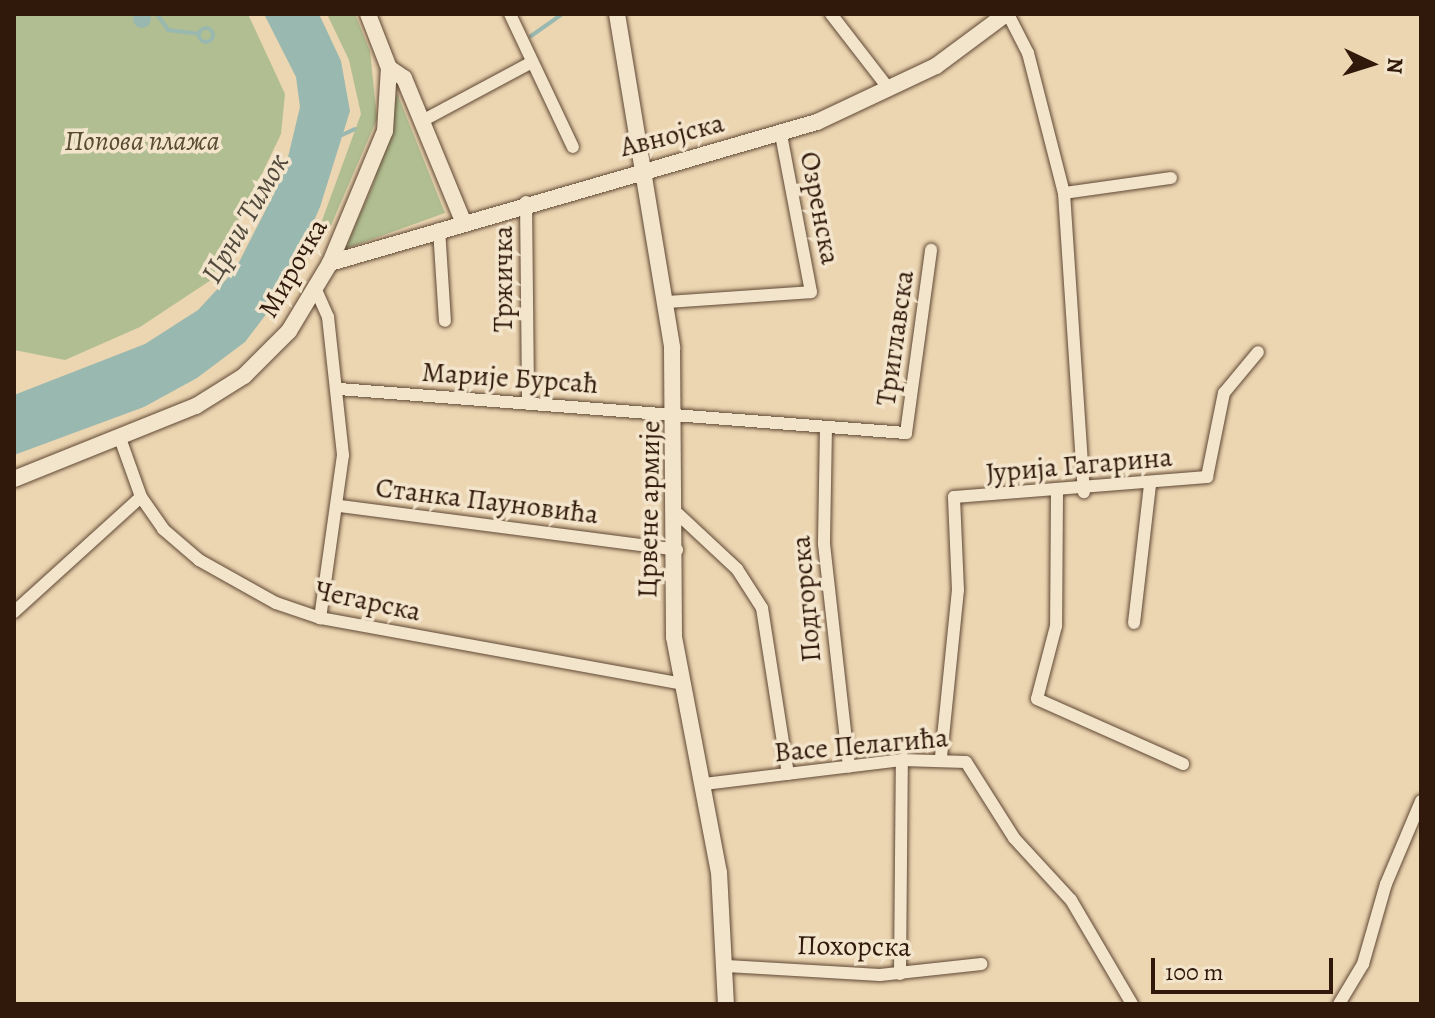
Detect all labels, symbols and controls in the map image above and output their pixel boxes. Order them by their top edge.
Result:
north arrow [1331,24,1411,104]
text: N [1379,57,1410,75]
street label: Авнојска [617,106,727,164]
park label: Попова плажа [64,124,220,158]
water label: Црни Тимок [193,147,297,289]
street label: Озренска [793,149,847,267]
street label: Мирочка [251,212,335,324]
street label: Тржичка [486,226,520,332]
street label: Триглавска [869,268,921,408]
street label: Марије Бурсаћ [421,355,599,401]
street label: Црвене армије [631,420,667,598]
street label: Јурија Гагарина [984,440,1174,490]
street label: Станка Пауновића [374,471,600,531]
street label: Подгорска [784,534,828,664]
street label: Чегарска [312,573,424,629]
street label: Васе Пелагића [773,721,949,769]
street label: Похорска [797,928,911,964]
scale bar [1155,942,1337,992]
text: 100 m [1165,956,1224,988]

